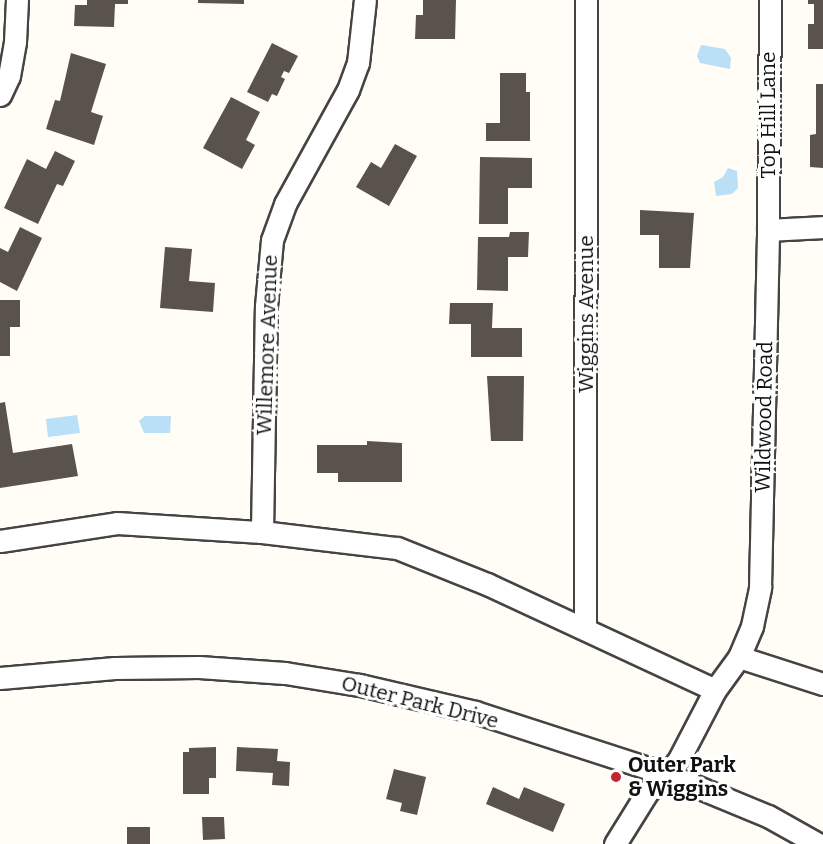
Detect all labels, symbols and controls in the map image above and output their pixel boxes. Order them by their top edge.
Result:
street label: Top Hill Lane [755,52,781,178]
street label: Wiggins Avenue [573,235,599,393]
street label: Willemore Avenue [251,254,283,436]
street label: Wildwood Road [750,341,778,493]
street label: Outer Park Drive [339,670,501,734]
place label: Outer Park & Wiggins [628,752,736,802]
marker: Outer Park & Wiggins [609,770,623,784]

